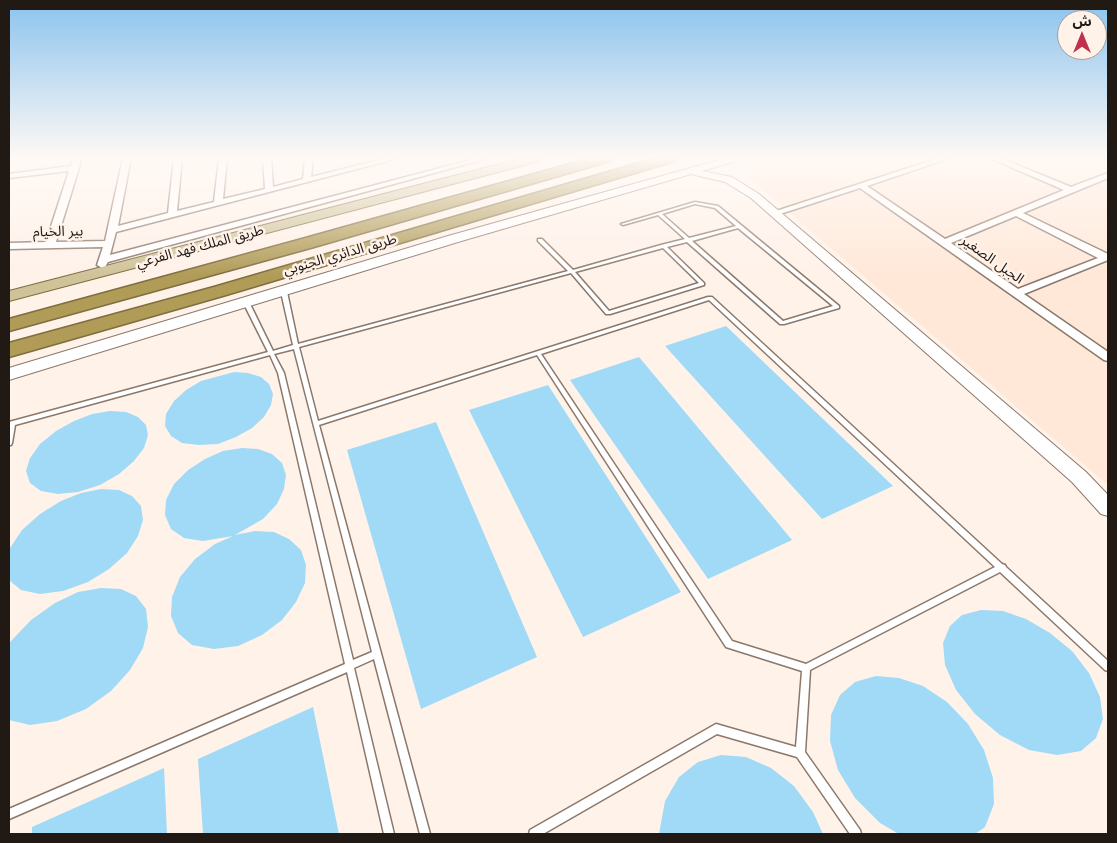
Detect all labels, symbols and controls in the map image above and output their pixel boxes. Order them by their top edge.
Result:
north arrow [1057,10,1107,60]
text: ش [1072,13,1092,29]
street label: طريق الملك فهد الفرعي [134,222,266,272]
street label: بير الخيام [33,223,83,241]
street label: طريق الدائري الجنوبي [281,231,399,279]
street label: الجبل الصغير [957,232,1027,288]

